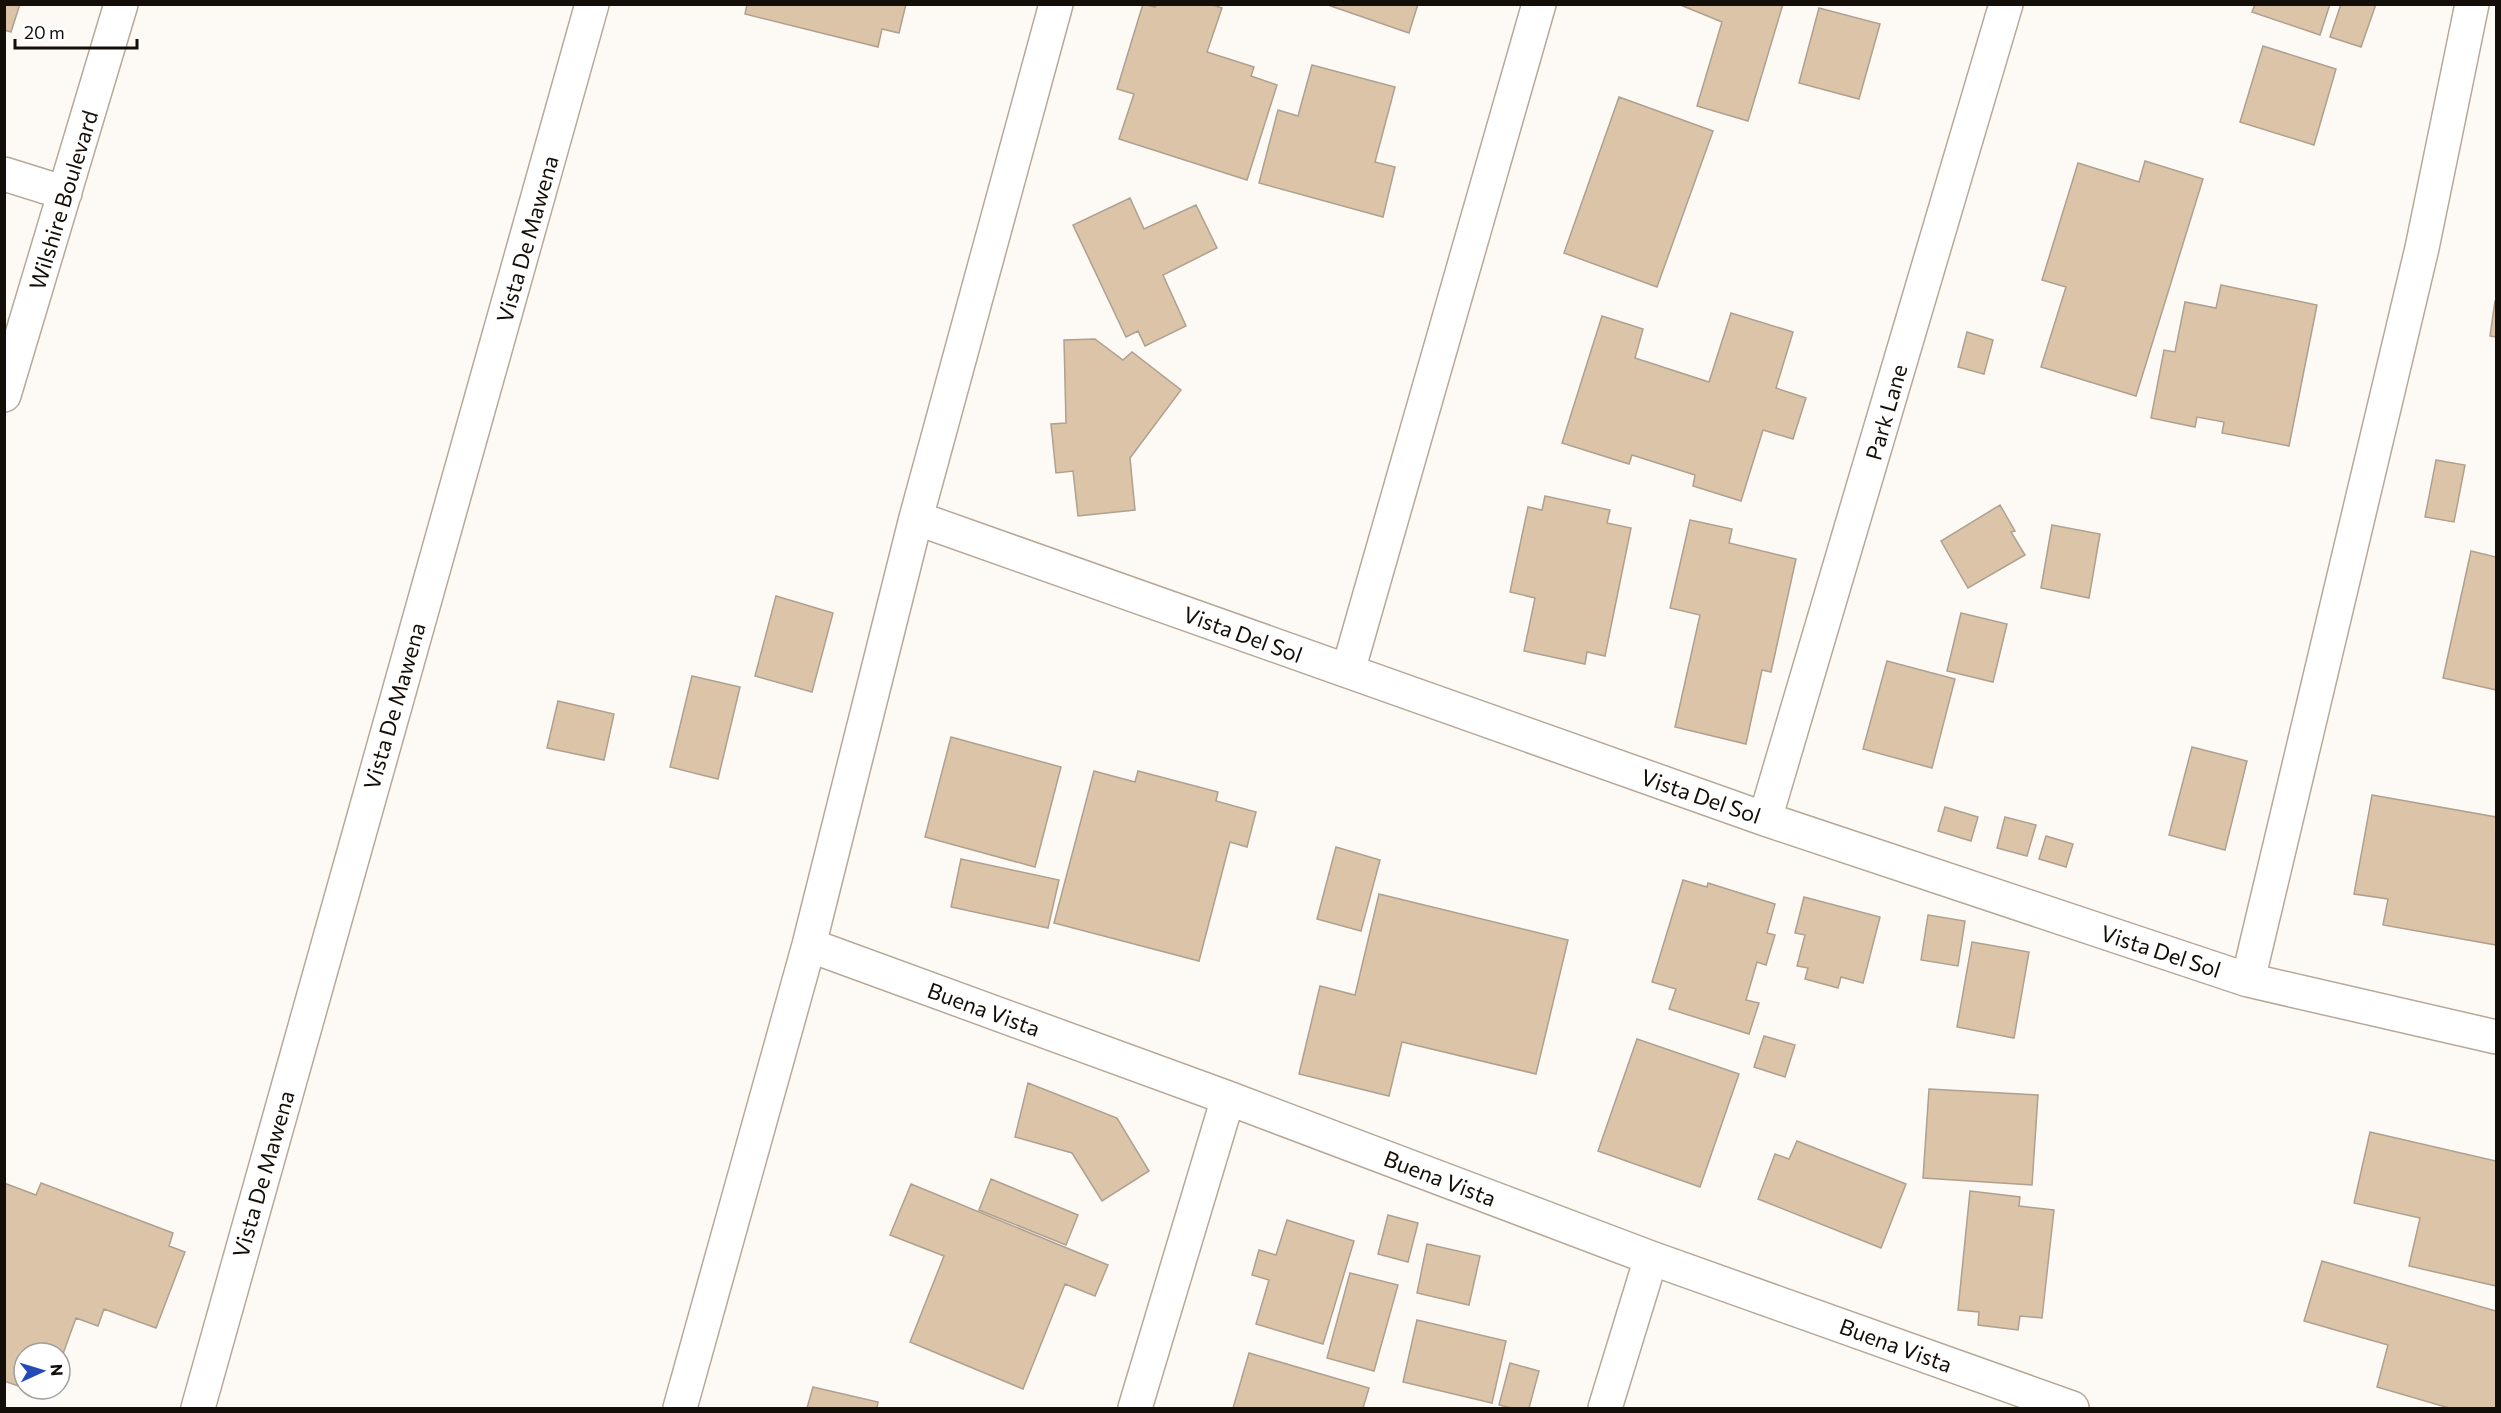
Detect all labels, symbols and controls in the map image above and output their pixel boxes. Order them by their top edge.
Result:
scale bar [15,12,136,50]
text: 20 m [24,21,65,43]
street label: Wilshire Boulevard [23,107,103,293]
street label: Vista De Mawena [490,152,564,326]
street label: Park Lane [1859,361,1913,463]
street label: Vista Del Sol [1180,600,1306,668]
street label: Vista De Mawena [357,619,431,793]
street label: Vista Del Sol [1638,763,1764,829]
street label: Vista Del Sol [2098,919,2224,983]
street label: Buena Vista [924,976,1044,1042]
street label: Vista De Mawena [226,1087,300,1261]
street label: Buena Vista [1380,1144,1500,1212]
street label: Buena Vista [1836,1312,1956,1378]
north arrow [12,1341,72,1401]
text: N [48,1363,67,1377]

